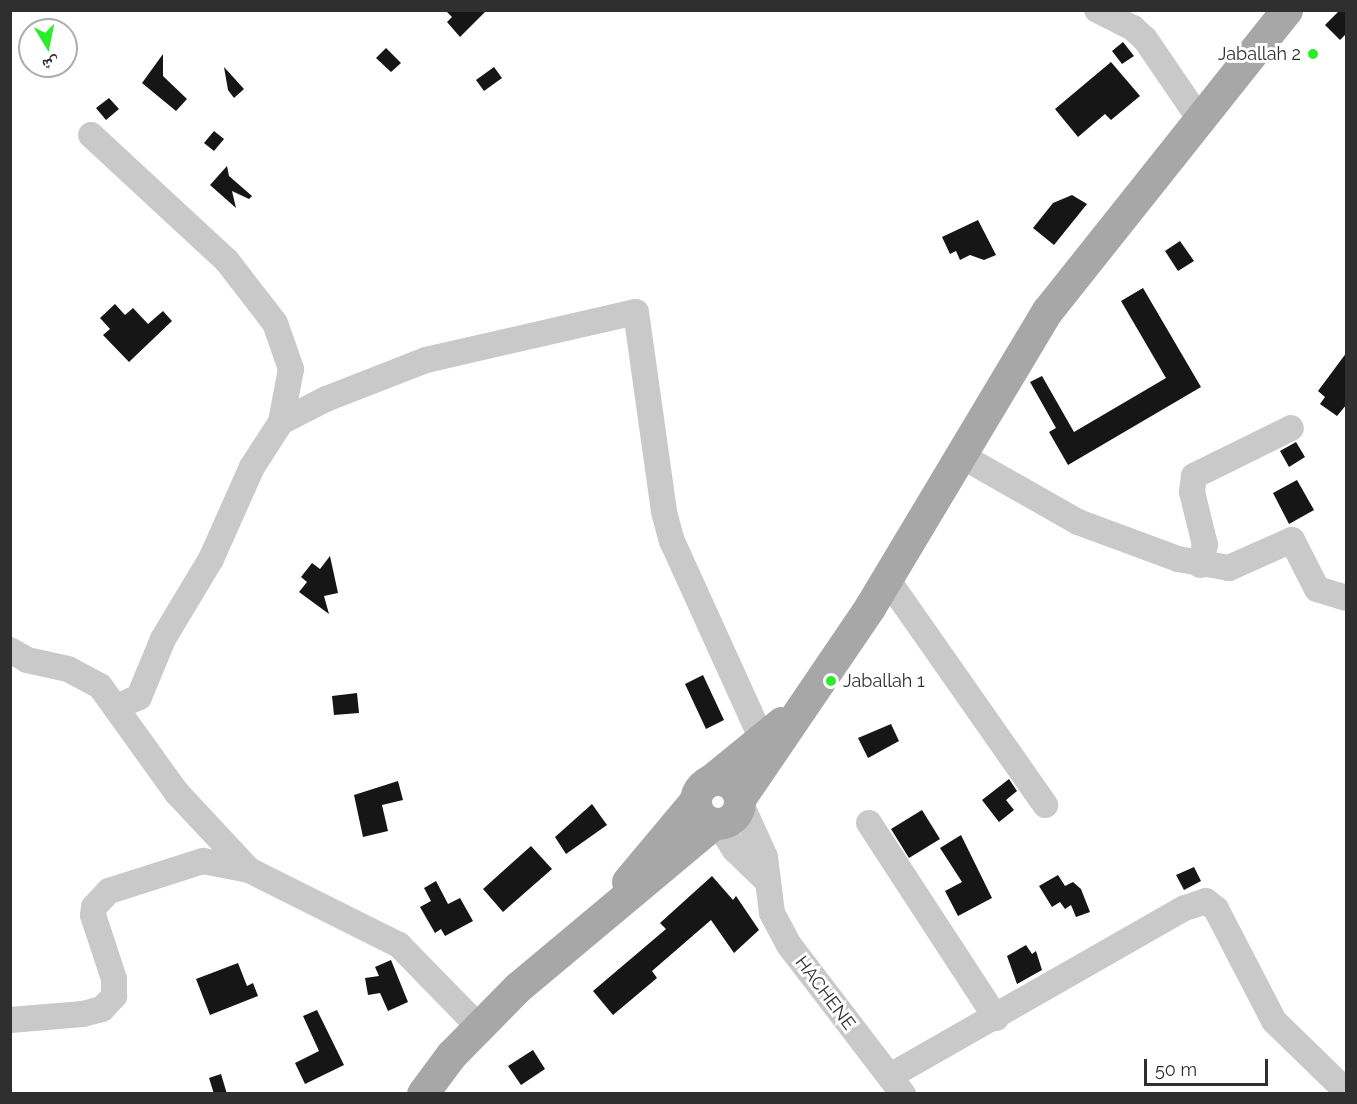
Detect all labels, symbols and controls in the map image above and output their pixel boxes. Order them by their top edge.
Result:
north arrow [18,18,78,78]
place label: Jaballah 2 [1218,43,1301,65]
marker: Jaballah 2 [1306,47,1320,61]
text: ش [41,53,61,75]
place label: Jaballah 1 [843,670,925,692]
marker: Jaballah 1 [824,674,838,688]
street label: HACHENE [790,952,860,1034]
scale bar [1147,1047,1272,1085]
text: 50 m [1155,1059,1197,1080]

